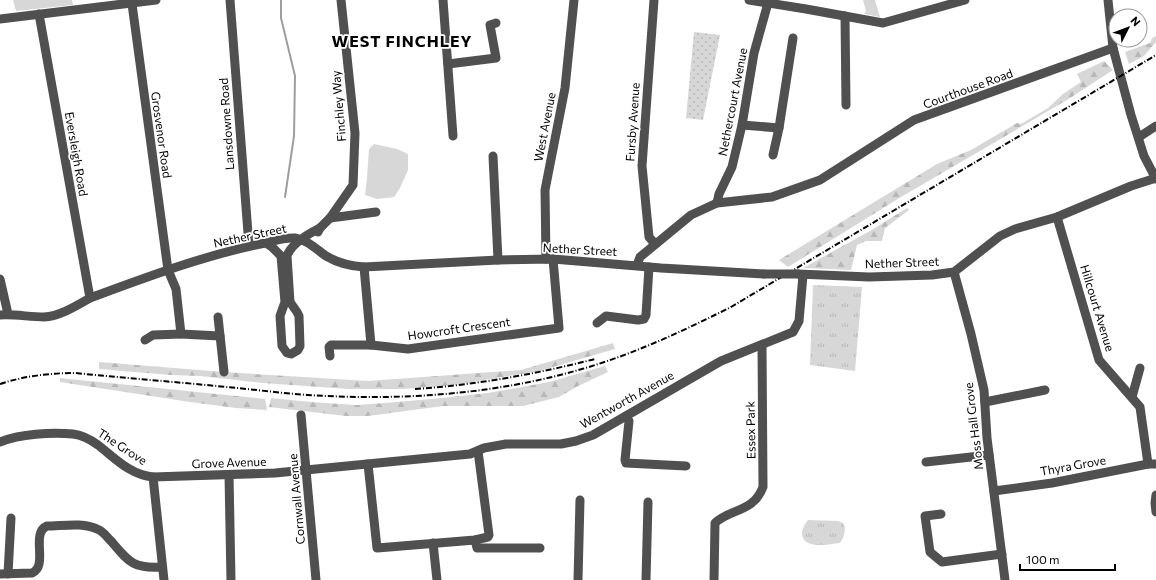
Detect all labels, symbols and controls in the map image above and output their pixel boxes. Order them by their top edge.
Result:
north arrow [1108,8,1148,48]
text: N [1128,14,1143,28]
district label: WEST FINCHLEY [332,31,472,50]
street label: Nethercourt Avenue [715,47,749,157]
street label: Courthouse Road [921,65,1015,111]
street label: Finchley Way [328,70,348,142]
street label: Lansdowne Road [216,77,236,171]
street label: Fursby Avenue [622,82,642,162]
street label: Grosvenor Road [149,91,175,179]
street label: West Avenue [530,91,558,163]
street label: Eversleigh Road [63,111,91,197]
street label: Nether Street [212,220,288,250]
street label: Nether Street [543,240,618,258]
street label: Nether Street [865,254,939,270]
street label: Hillcourt Avenue [1078,263,1118,353]
street label: Howcroft Crescent [407,314,511,342]
street label: Wentworth Avenue [577,368,676,431]
street label: Moss Hall Grove [961,382,985,471]
street label: Essex Park [742,400,758,459]
street label: The Grove [95,425,150,467]
street label: Thyra Grove [1039,452,1107,478]
street label: Cornwall Avenue [285,453,307,545]
street label: Grove Avenue [191,454,267,470]
scale bar [1020,546,1115,572]
text: 100 m [1026,552,1060,566]

